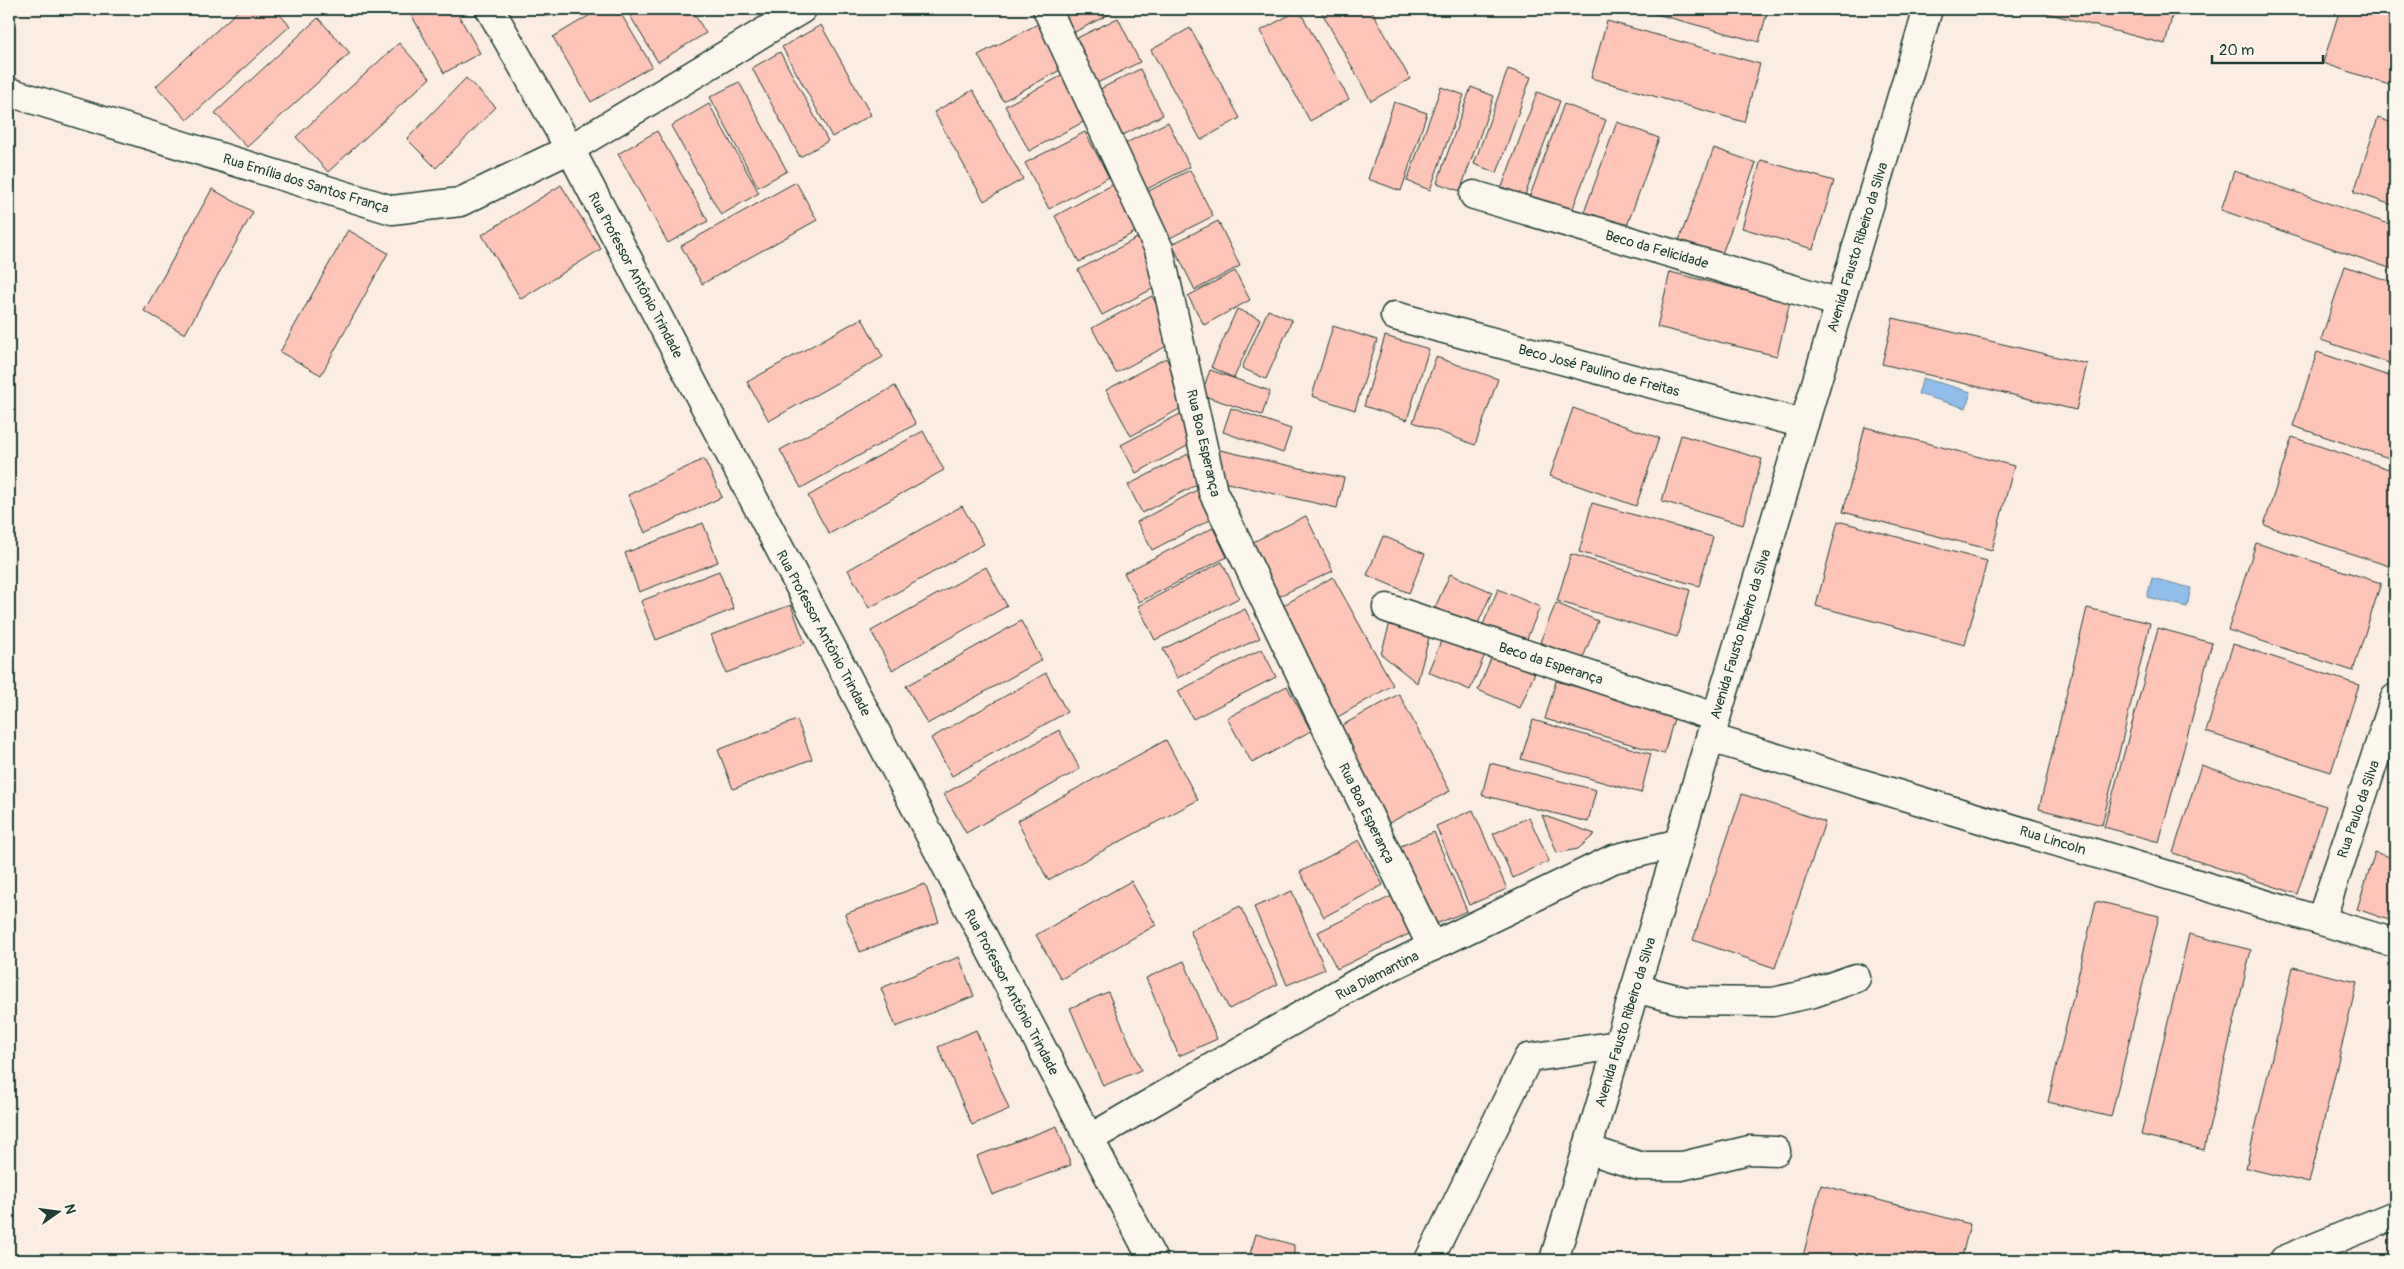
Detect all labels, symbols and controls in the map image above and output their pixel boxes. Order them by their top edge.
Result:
scale bar [2212,32,2323,64]
text: 20 m [2219,41,2254,60]
street label: Rua Emília dos Santos França [221,150,391,217]
street label: Avenida Fausto Ribeiro da Silva [1824,160,1891,334]
street label: Rua Professor Antônio Trindade [585,189,687,361]
street label: Beco da Felicidade [1603,227,1710,272]
street label: Beco José Paulino de Freitas [1516,341,1682,400]
street label: Rua Boa Esperança [1183,388,1224,498]
street label: Rua Professor Antônio Trindade [773,547,875,719]
street label: Avenida Fausto Ribeiro da Silva [1707,547,1774,721]
street label: Beco da Esperança [1497,639,1605,688]
street label: Rua Paulo da Silva [2334,758,2383,860]
street label: Rua Boa Esperança [1335,760,1398,866]
street label: Rua Lincoln [2017,822,2088,859]
street label: Rua Professor Antônio Trindade [961,906,1063,1078]
street label: Avenida Fausto Ribeiro da Silva [1592,935,1659,1109]
street label: Rua Diamantina [1333,947,1422,1004]
north arrow [32,1186,82,1236]
text: N [61,1202,80,1216]

